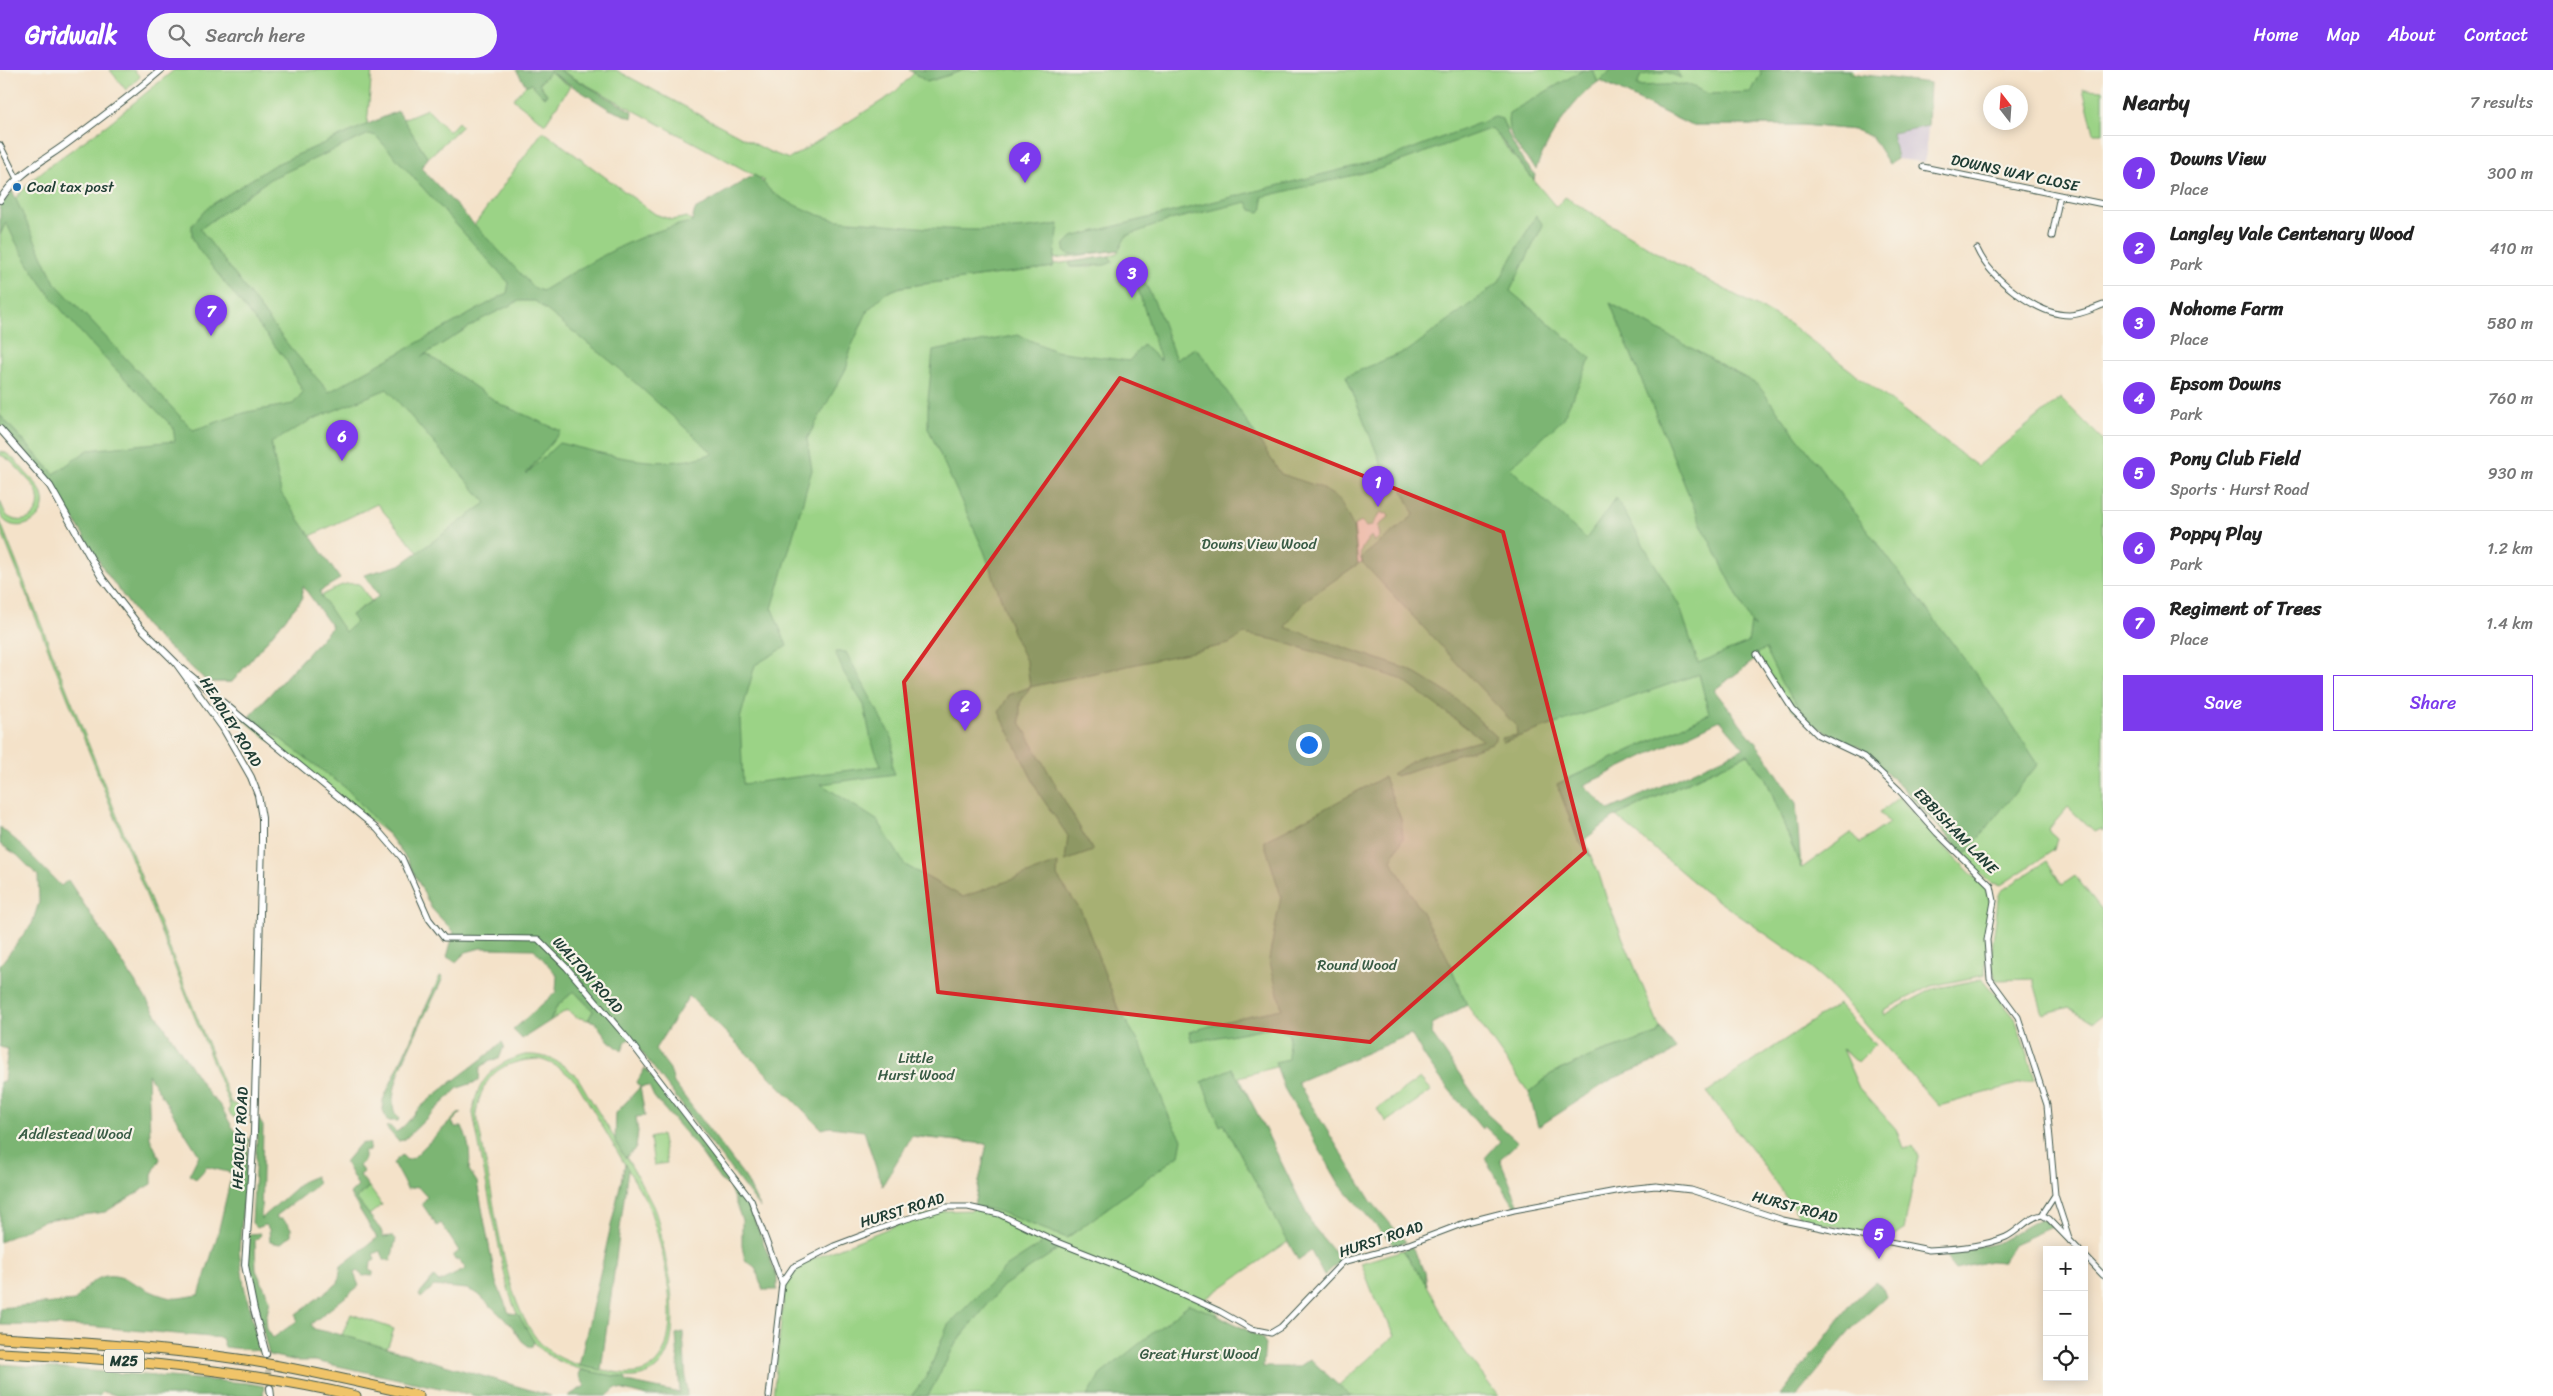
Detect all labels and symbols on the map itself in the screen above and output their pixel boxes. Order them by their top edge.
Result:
north arrow [1983,85,2028,130]
pin: 4 [1009,142,1041,183]
street label: DOWNS WAY CLOSE [1949,147,2083,200]
place label: Coal tax post [27,174,115,200]
marker: Coal tax post [11,181,23,193]
pin: 3 [1116,257,1148,298]
pin: 7 [195,295,227,336]
pin: 6 [326,420,358,461]
pin: 1 [1362,466,1394,507]
park label: Downs View Wood [1202,531,1317,557]
street label: HEADLEY ROAD [193,672,269,772]
pin: 2 [949,690,981,731]
your location [1296,732,1322,758]
street label: EBBISHAM LANE [1908,781,2006,882]
street label: WALTON ROAD [546,931,630,1019]
park label: Round Wood [1317,952,1398,978]
park label: Little Hurst Wood [878,1045,955,1088]
street label: HEADLEY ROAD [224,1086,256,1190]
park label: Addlestead Wood [18,1121,133,1147]
street label: HURST ROAD [1749,1183,1841,1231]
street label: HURST ROAD [856,1185,948,1235]
street label: HURST ROAD [1335,1213,1427,1265]
pin: 5 [1863,1218,1895,1259]
park label: Great Hurst Wood [1140,1341,1259,1367]
road number: M25 [104,1350,144,1372]

